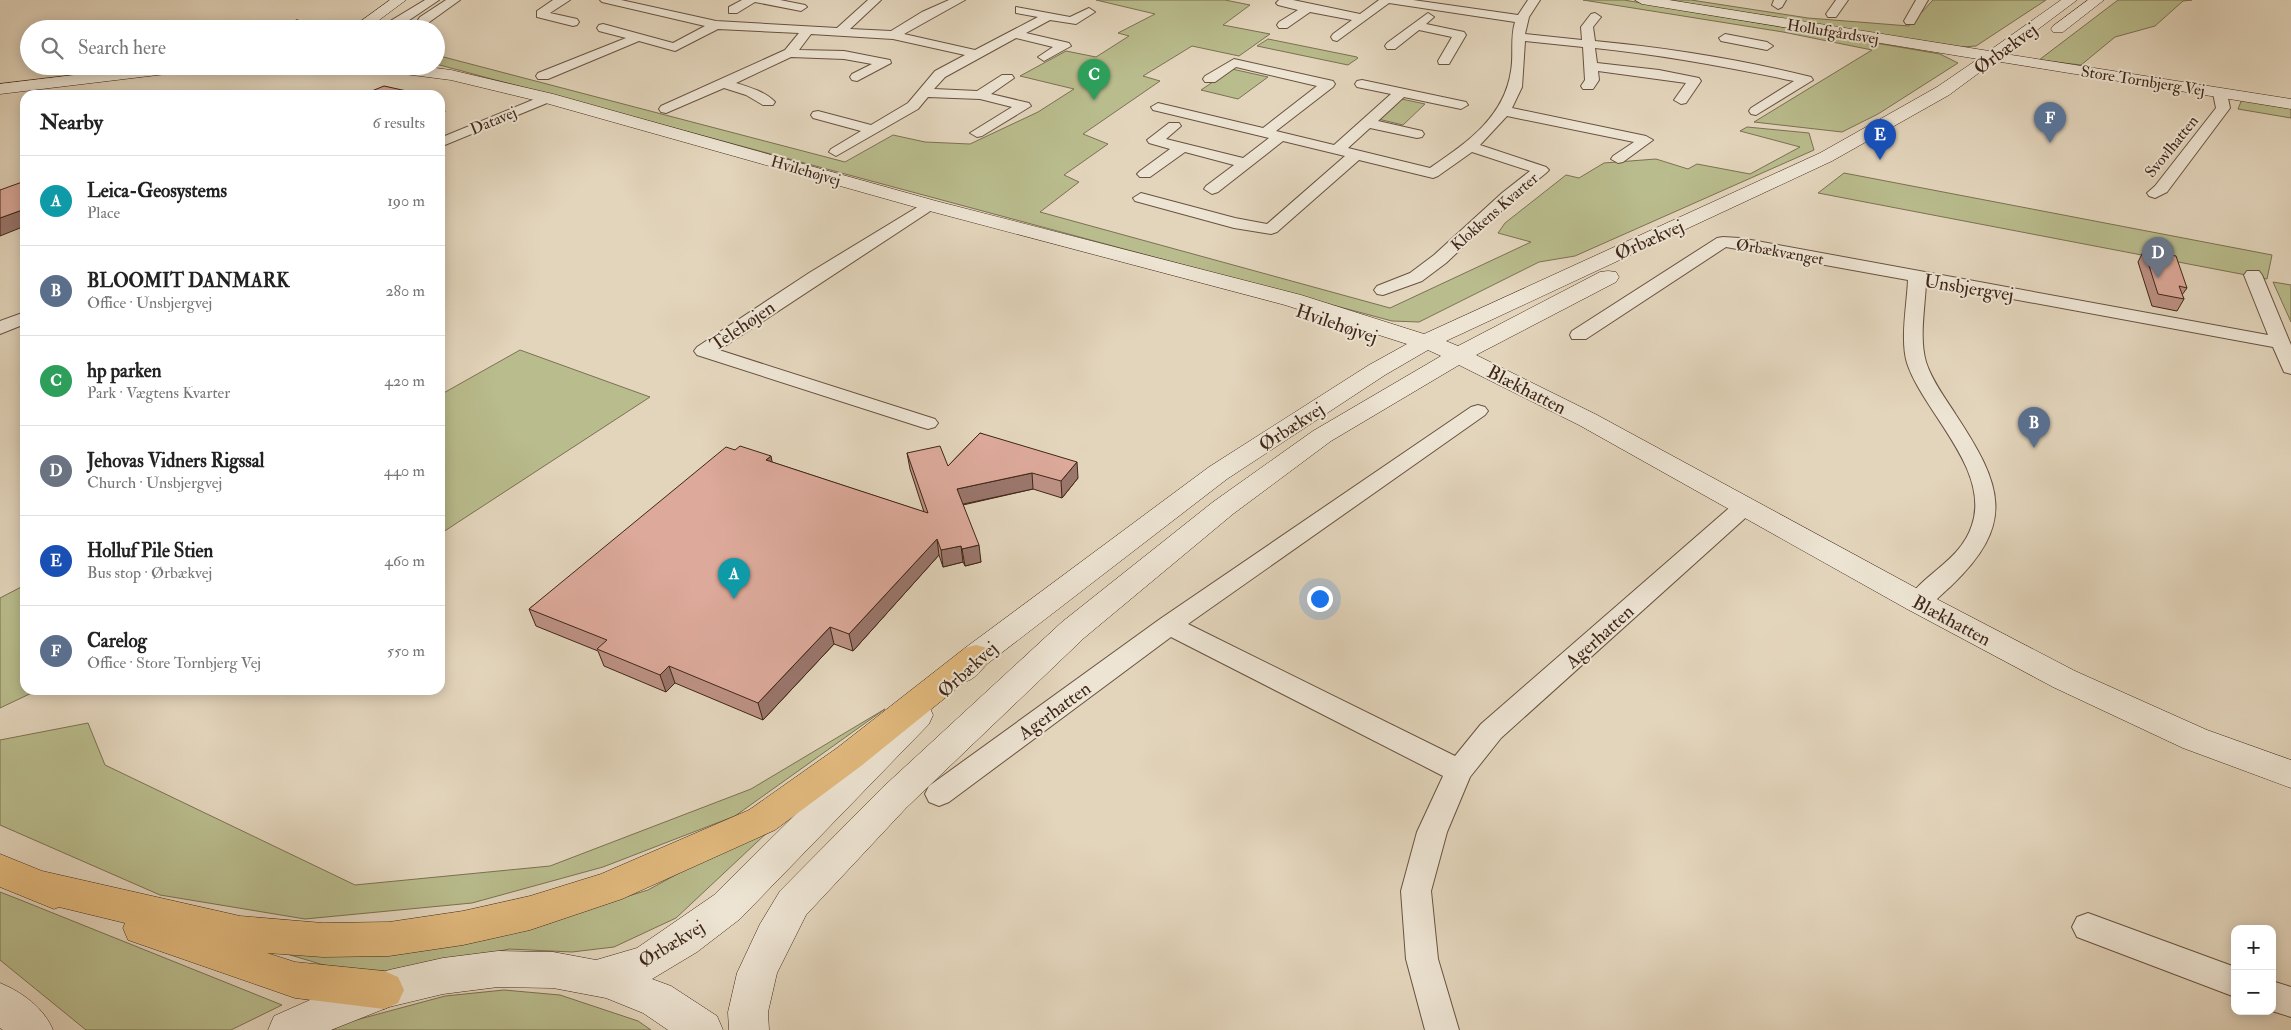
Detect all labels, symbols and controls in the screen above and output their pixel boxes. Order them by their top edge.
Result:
street label: Hollufgårdsvej [1785,15,1880,49]
street label: Ørbækvej [1969,18,2042,80]
search box [20,20,445,75]
icon: search [38,34,66,62]
text: Search here [78,36,166,60]
pin: C [1078,59,1110,100]
street label: Store Tornbjerg Vej [2079,61,2206,101]
street label: Datavej [467,102,520,140]
pin: F [2034,102,2066,143]
text: Nearby [40,109,103,136]
street label: Svovlhatten [2141,111,2203,182]
text: 6 results [373,113,425,133]
pin: E [1864,119,1896,160]
street label: Hvilehøjvej [768,151,843,190]
street label: Klokkens Kvarter [1447,168,1543,255]
text: Leica-Geosystems [87,179,227,203]
text: A [51,191,61,211]
text: 190 m [387,191,425,211]
text: Place [87,203,120,223]
street label: Ørbækvej [1611,214,1688,266]
street label: Ørbækvænget [1734,234,1825,270]
pin: D [2142,237,2174,278]
text: BLOOMIT DANMARK [87,269,290,293]
street label: Unsbjergvej [1922,269,2015,307]
text: B [51,281,61,301]
text: 280 m [385,281,425,301]
text: Office · Unsbjergvej [87,293,212,313]
street label: Telehøjen [705,295,780,356]
street label: Hvilehøjvej [1292,299,1381,349]
text: hp parken [87,359,161,383]
street label: Blækhatten [1483,360,1570,420]
text: C [50,371,62,391]
text: 420 m [384,371,425,391]
text: Park · Vægtens Kvarter [87,383,230,403]
street label: Ørbækvej [1254,397,1329,457]
pin: B [2018,407,2050,448]
text: Jehovas Vidners Rigssal [87,449,264,473]
text: D [49,461,63,481]
text: 440 m [384,461,425,481]
text: Church · Unsbjergvej [87,473,222,493]
text: Holluf Pile Stien [87,539,213,563]
text: E [50,551,62,571]
text: 460 m [384,551,425,571]
pin: A [718,558,750,599]
text: Bus stop · Ørbækvej [87,563,212,583]
your location [1307,586,1333,612]
street label: Blækhatten [1908,590,1995,652]
street label: Agerhatten [1560,600,1639,675]
text: Carelog [87,629,147,653]
street label: Ørbækvej [933,636,1003,703]
text: F [51,641,61,661]
text: 550 m [387,641,425,661]
text: Office · Store Tornbjerg Vej [87,653,261,673]
street label: Agerhatten [1013,676,1096,746]
street label: Ørbækvej [634,915,709,973]
map controls [2231,925,2276,1015]
button: + [2231,925,2276,970]
button: − [2231,970,2276,1015]

